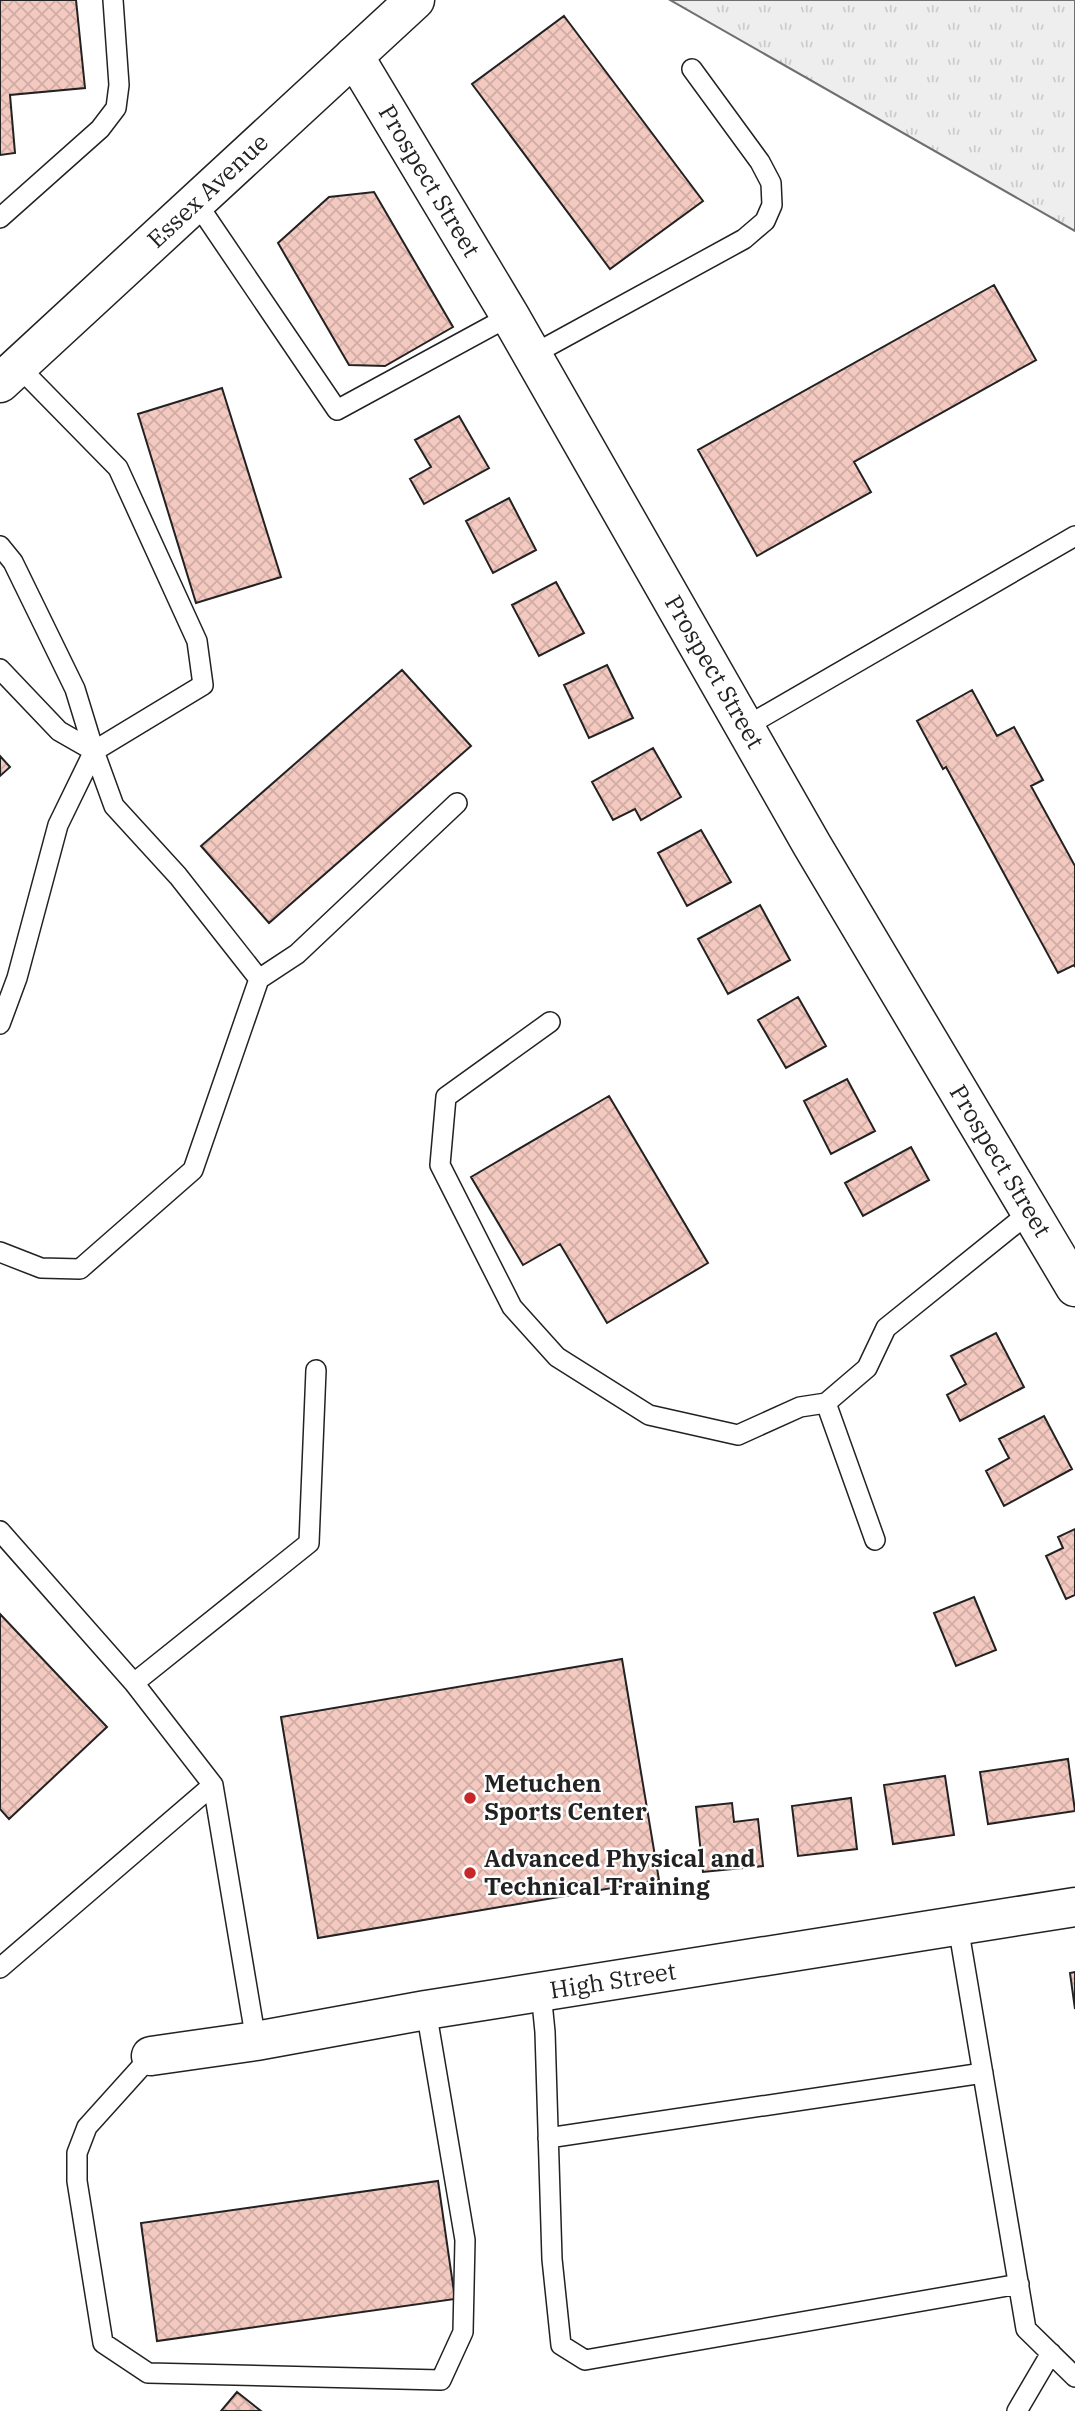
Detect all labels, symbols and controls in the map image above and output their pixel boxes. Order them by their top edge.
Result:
street label: Prospect Street [372,98,488,263]
street label: Essex Avenue [140,126,275,255]
street label: Prospect Street [658,589,772,754]
street label: Prospect Street [943,1078,1059,1243]
place label: Metuchen Sports Center [484,1767,647,1827]
marker: Metuchen Sports Center [462,1790,478,1806]
place label: Advanced Physical and Technical Training [484,1842,756,1902]
marker: Advanced Physical and Technical Training [462,1865,478,1881]
street label: High Street [547,1954,678,2006]

